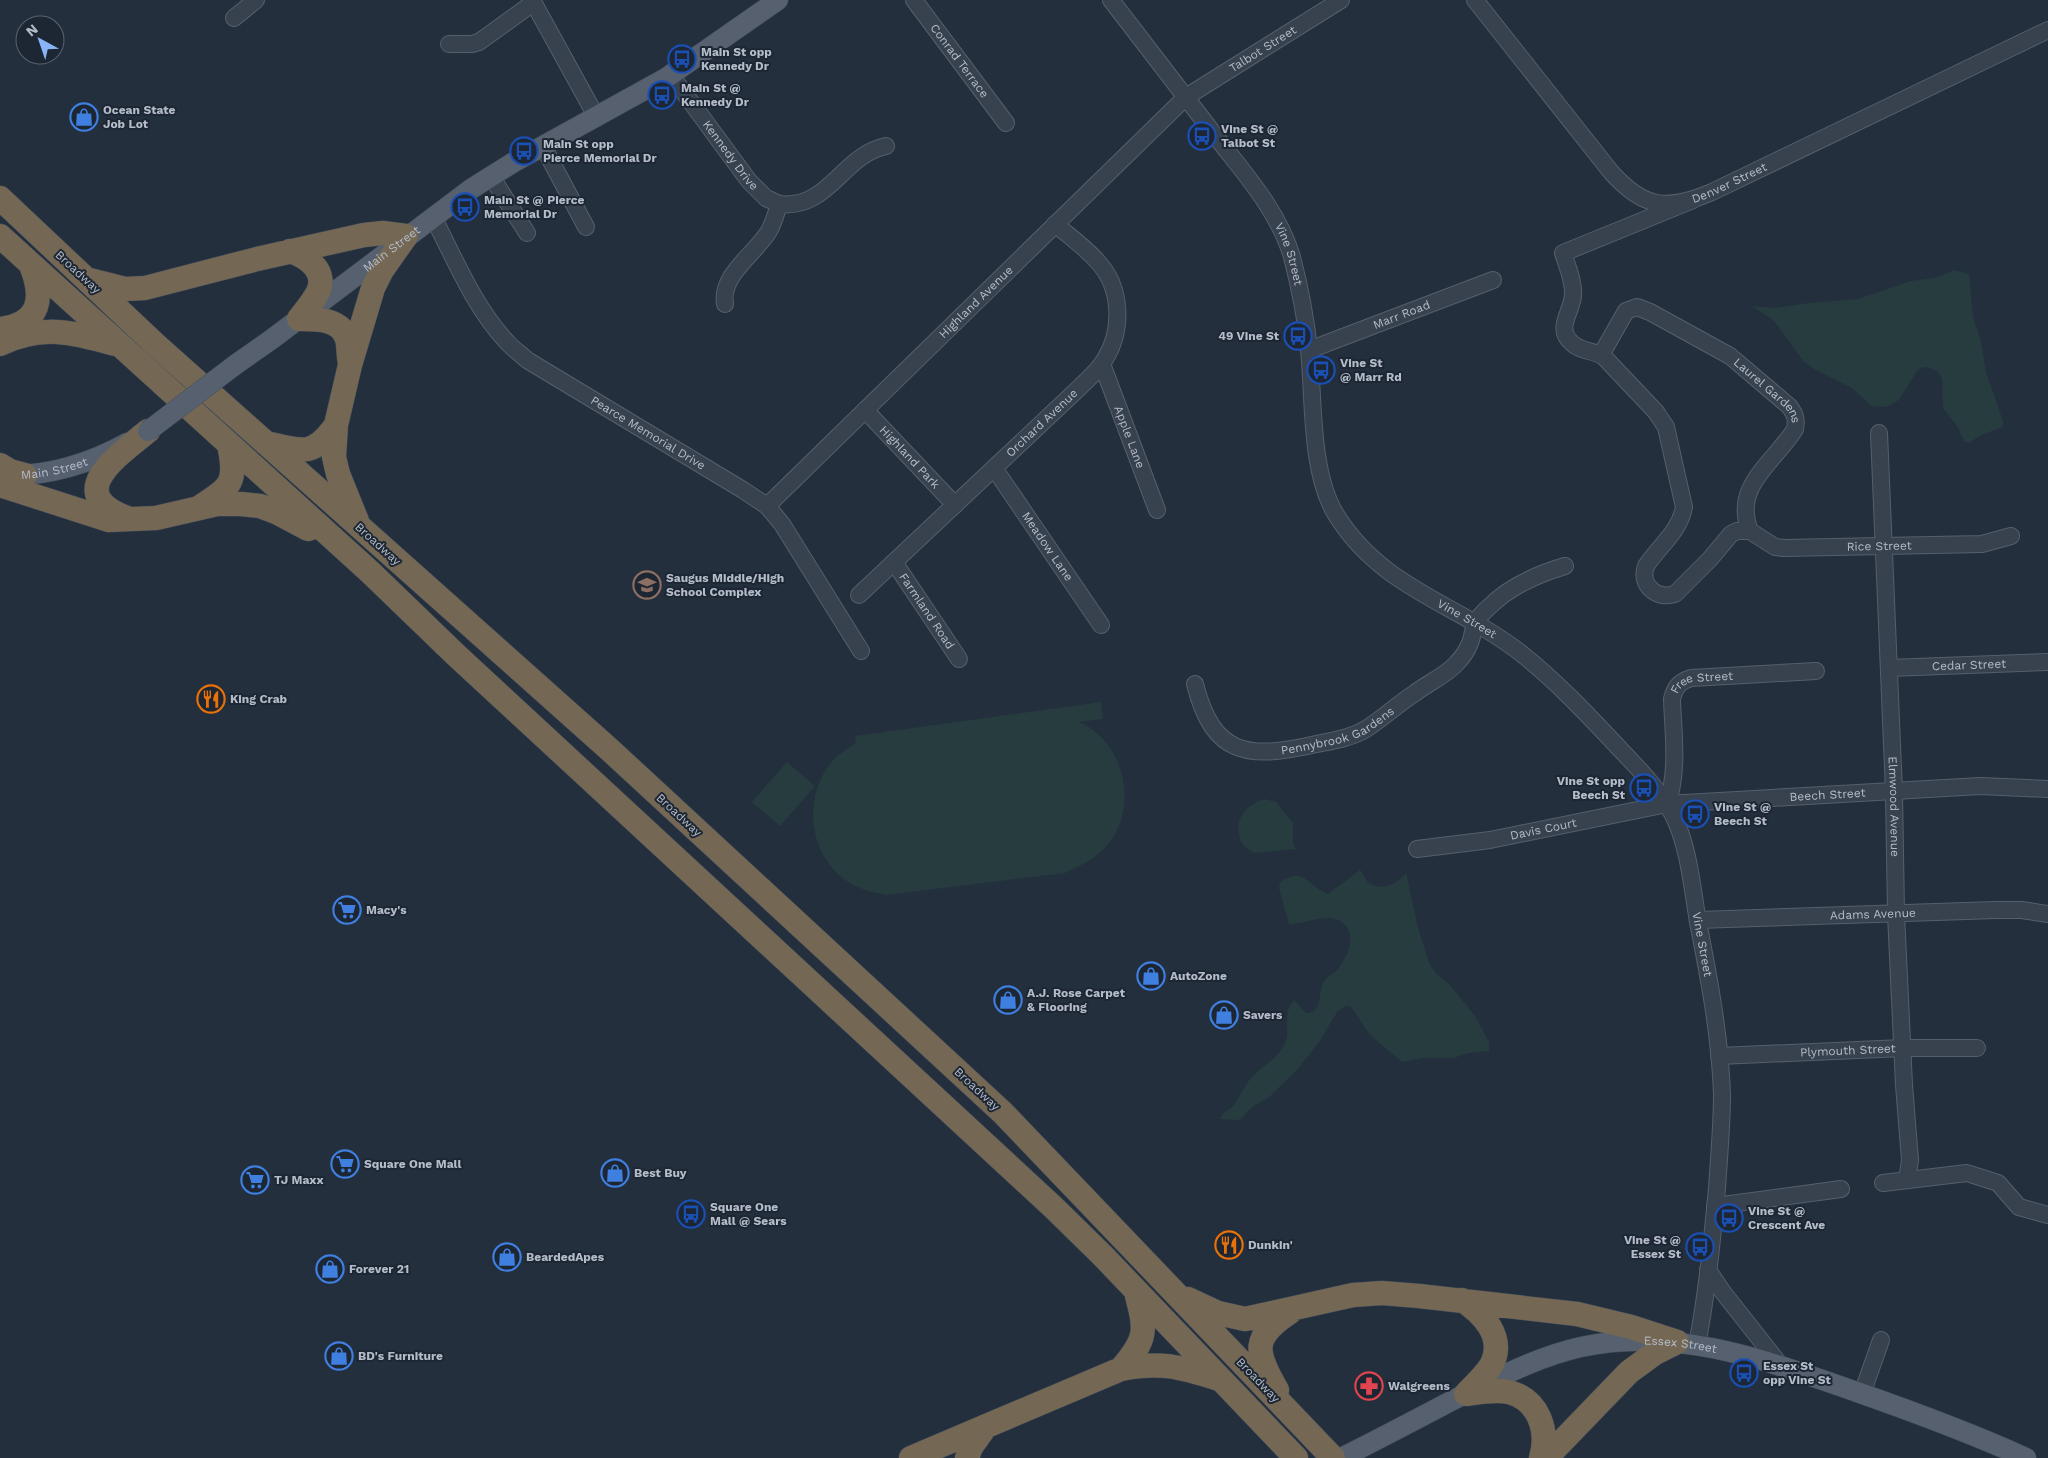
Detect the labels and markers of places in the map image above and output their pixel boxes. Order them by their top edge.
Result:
bus stop icon: Main St opp Kennedy Dr [667,44,697,74]
place label: Main St opp Kennedy Dr [701,45,772,73]
bus stop icon: Main St @ Kennedy Dr [647,80,677,110]
place label: Main St @ Kennedy Dr [681,81,750,109]
shop icon: Ocean State Job Lot [69,102,99,132]
place label: Ocean State Job Lot [103,103,175,131]
bus stop icon: Vine St @ Talbot St [1187,121,1217,151]
place label: Vine St @ Talbot St [1221,122,1278,150]
bus stop icon: Main St opp Pierce Memorial Dr [509,136,539,166]
place label: Main St opp Pierce Memorial Dr [543,137,657,165]
bus stop icon: Main St @ Pierce Memorial Dr [450,192,480,222]
place label: Main St @ Pierce Memorial Dr [484,193,585,221]
bus stop icon: 49 Vine St [1283,321,1313,351]
place label: 49 Vine St [1218,329,1280,343]
bus stop icon: Vine St @ Marr Rd [1306,355,1336,385]
place label: Vine St @ Marr Rd [1340,356,1402,384]
school or university icon: Saugus Middle/High School Complex [632,570,662,600]
place label: Saugus Middle/High School Complex [666,571,784,599]
restaurant icon: King Crab [196,684,226,714]
place label: King Crab [230,692,288,706]
bus stop icon: Vine St opp Beech St [1629,773,1659,803]
place label: Vine St opp Beech St [1557,774,1626,802]
bus stop icon: Vine St @ Beech St [1680,799,1710,829]
place label: Vine St @ Beech St [1714,800,1771,828]
supermarket icon: Macy's [332,895,362,925]
place label: Macy's [366,903,407,917]
shop icon: AutoZone [1136,961,1166,991]
place label: AutoZone [1170,969,1227,983]
shop icon: A.J. Rose Carpet & Flooring [993,985,1023,1015]
place label: A.J. Rose Carpet & Flooring [1027,986,1126,1014]
shop icon: Savers [1209,1000,1239,1030]
place label: Savers [1243,1008,1283,1022]
supermarket icon: Square One Mall [330,1149,360,1179]
place label: Square One Mall [364,1157,462,1171]
shop icon: Best Buy [600,1158,630,1188]
supermarket icon: TJ Maxx [240,1165,270,1195]
place label: Best Buy [634,1166,687,1180]
place label: TJ Maxx [274,1173,324,1187]
bus stop icon: Square One Mall @ Sears [676,1199,706,1229]
place label: Square One Mall @ Sears [710,1200,787,1228]
bus stop icon: Vine St @ Crescent Ave [1714,1203,1744,1233]
place label: Vine St @ Crescent Ave [1748,1204,1825,1232]
restaurant icon: Dunkin' [1214,1230,1244,1260]
bus stop icon: Vine St @ Essex St [1685,1232,1715,1262]
place label: Vine St @ Essex St [1624,1233,1682,1261]
place label: Dunkin' [1248,1238,1293,1252]
shop icon: BeardedApes [492,1242,522,1272]
place label: BeardedApes [526,1250,605,1264]
shop icon: Forever 21 [315,1254,345,1284]
place label: Forever 21 [349,1262,409,1276]
shop icon: BD's Furniture [324,1341,354,1371]
place label: BD's Furniture [358,1349,443,1363]
bus stop icon: Essex St opp Vine St [1729,1358,1759,1388]
place label: Essex St opp Vine St [1763,1359,1832,1387]
pharmacy icon: Walgreens [1354,1371,1384,1401]
place label: Walgreens [1388,1379,1450,1393]

